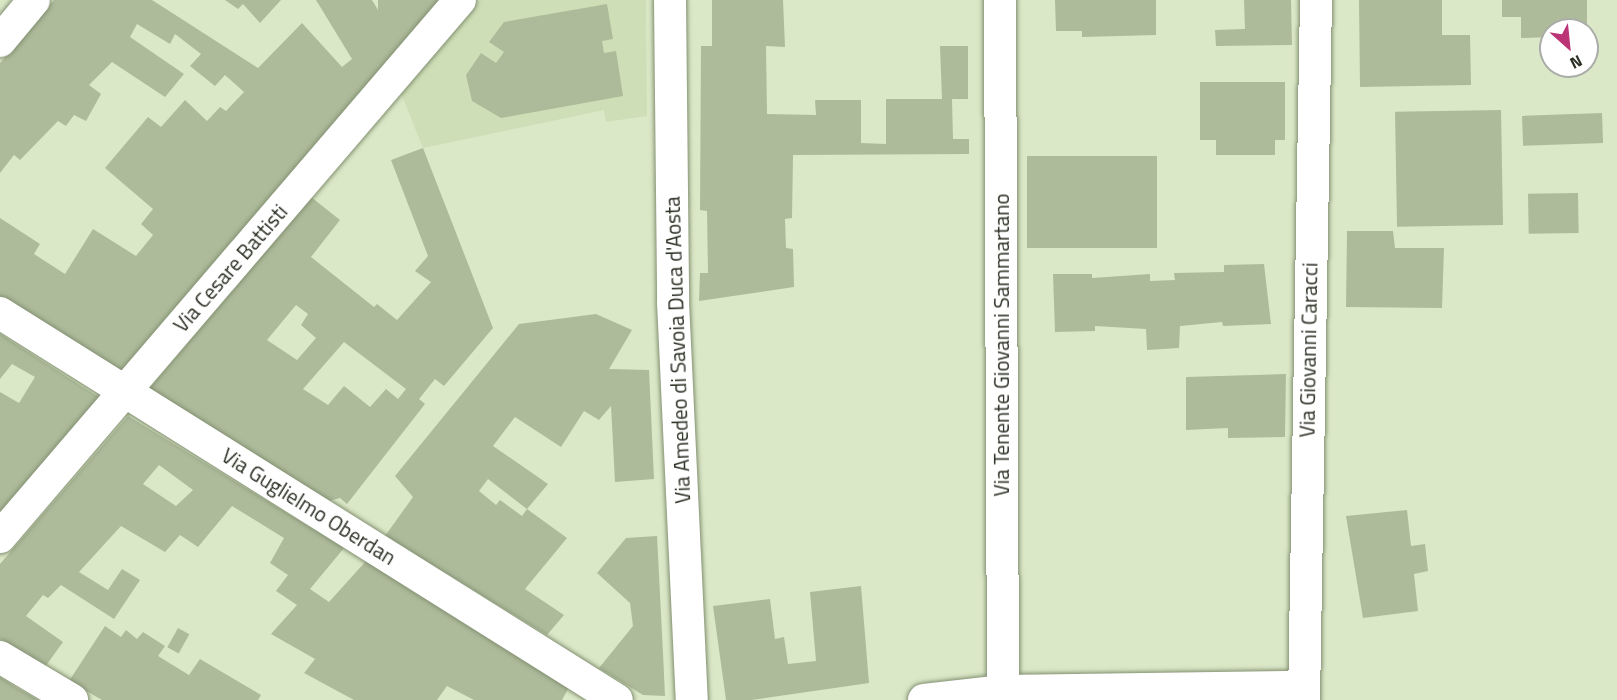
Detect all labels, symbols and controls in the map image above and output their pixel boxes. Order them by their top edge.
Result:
north arrow [1539,18,1599,78]
text: N [1566,49,1587,75]
street label: Via Tenente Giovanni Sammartano [988,193,1014,497]
street label: Via Amedeo di Savoia Duca d'Aosta [659,196,695,504]
street label: Via Cesare Battisti [168,199,292,337]
street label: Via Giovanni Caracci [1294,262,1322,438]
street label: Via Guglielmo Oberdan [217,442,401,570]

